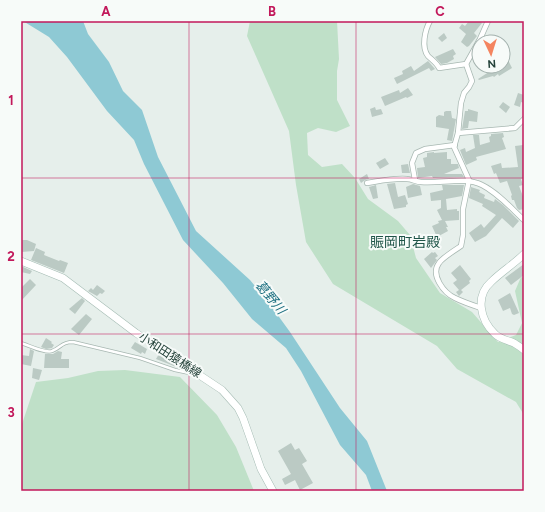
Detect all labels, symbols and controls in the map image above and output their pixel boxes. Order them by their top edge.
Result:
text: A [101,4,111,19]
text: B [268,4,276,19]
text: C [435,4,445,19]
north arrow [471,34,511,74]
text: N [487,57,496,70]
text: 1 [8,93,14,108]
district label: 賑岡町岩殿 [370,234,440,251]
text: 2 [7,249,15,264]
water label: 葛野川 [252,278,290,319]
street label: 小和田猿橋線 [136,330,204,380]
text: 3 [7,405,15,420]

